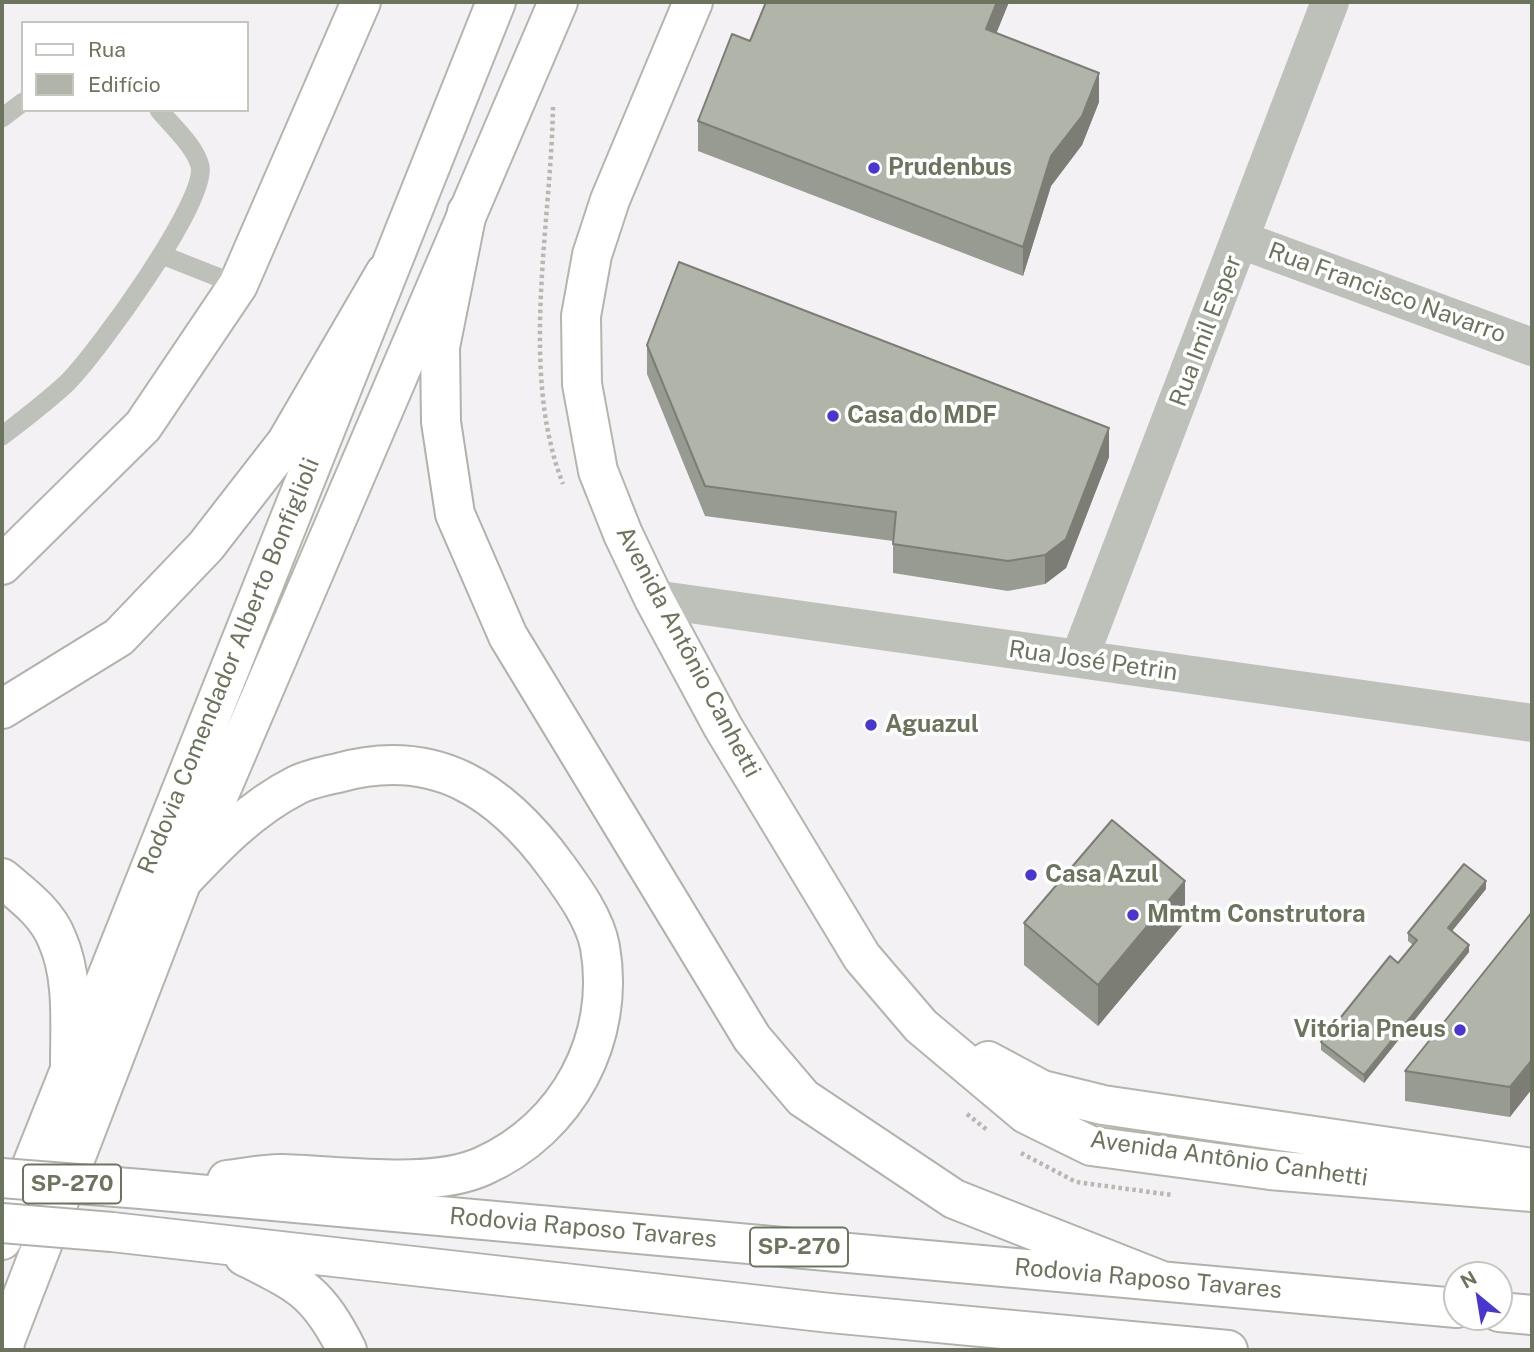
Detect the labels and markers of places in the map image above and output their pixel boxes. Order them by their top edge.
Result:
place label: Prudenbus [888,154,1012,182]
marker: Prudenbus [866,160,882,176]
place label: Casa do MDF [847,402,997,430]
marker: Casa do MDF [825,408,841,424]
place label: Aguazul [885,711,979,739]
marker: Aguazul [863,717,879,733]
place label: Casa Azul [1045,861,1159,889]
marker: Casa Azul [1023,867,1039,883]
place label: Mmtm Construtora [1147,901,1366,929]
marker: Mmtm Construtora [1125,907,1141,923]
place label: Vitória Pneus [1293,1016,1446,1044]
marker: Vitória Pneus [1452,1022,1468,1038]

